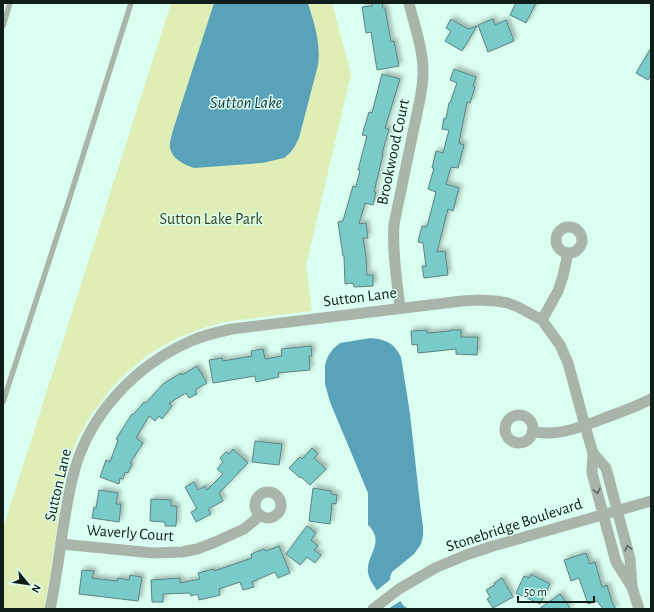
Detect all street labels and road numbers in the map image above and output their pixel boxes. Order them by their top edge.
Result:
street label: Brookwood Court [374,98,412,206]
street label: Sutton Lane [322,285,398,309]
street label: Sutton Lane [42,447,74,523]
street label: Stonebridge Boulevard [444,495,584,555]
street label: Waverly Court [86,522,174,545]

